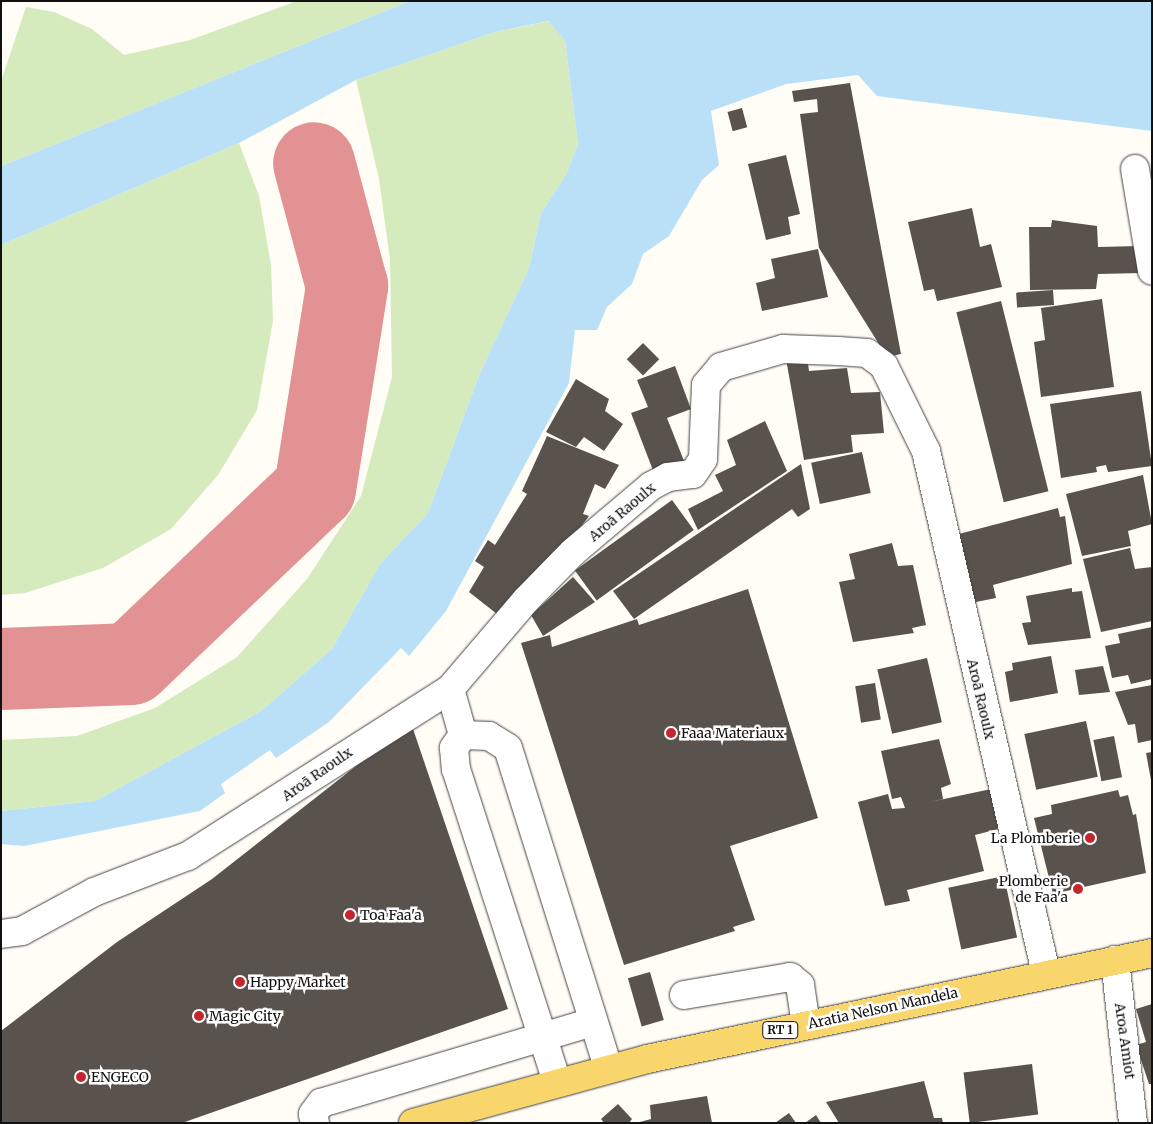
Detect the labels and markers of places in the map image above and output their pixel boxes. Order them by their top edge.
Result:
place label: Faaa Materiaux [681,725,784,741]
marker: Faaa Materiaux [665,727,677,739]
place label: La Plomberie [991,830,1080,846]
marker: La Plomberie [1084,832,1096,844]
place label: Plomberie de Faa'a [999,873,1068,906]
marker: Plomberie de Faa'a [1072,883,1084,895]
place label: Toa Faa'a [360,907,422,923]
marker: Toa Faa'a [344,909,356,921]
place label: Happy Market [250,974,346,990]
marker: Happy Market [234,976,246,988]
place label: Magic City [209,1008,281,1024]
marker: Magic City [193,1010,205,1022]
place label: ENGECO [91,1069,149,1085]
marker: ENGECO [75,1071,87,1083]

